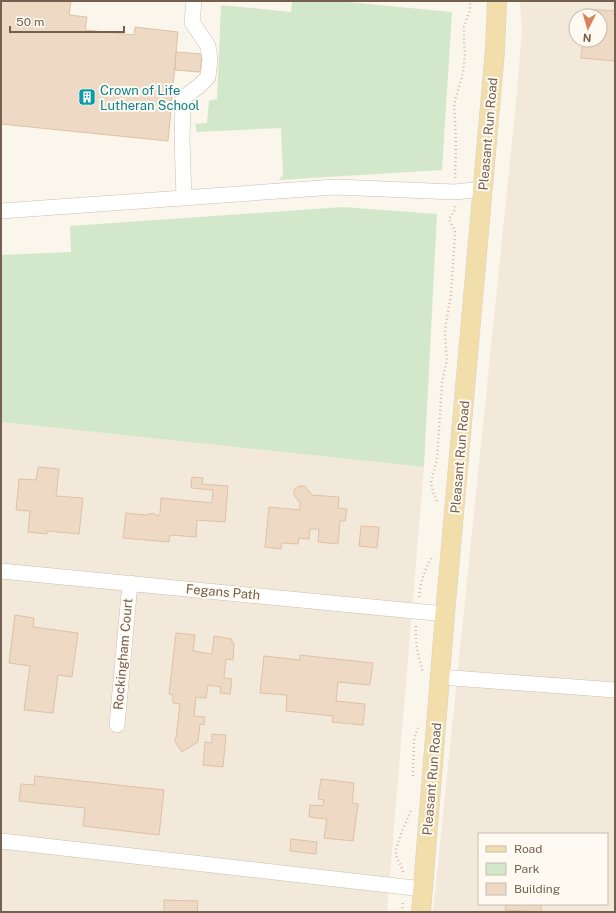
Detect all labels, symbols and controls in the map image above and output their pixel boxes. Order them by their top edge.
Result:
scale bar [10,8,124,34]
north arrow [568,8,608,48]
text: 50 m [16,15,44,29]
text: N [582,32,592,44]
street label: Pleasant Run Road [476,77,500,191]
place label: Crown of Life Lutheran School [100,83,200,113]
building icon: Crown of Life Lutheran School [77,87,97,107]
street label: Pleasant Run Road [448,400,472,514]
street label: Fegans Path [185,581,261,603]
street label: Rockingham Court [111,598,135,710]
street label: Pleasant Run Road [420,722,444,836]
legend [478,833,608,905]
text: Road [514,842,542,856]
text: Park [514,862,540,876]
text: Building [514,882,560,896]

